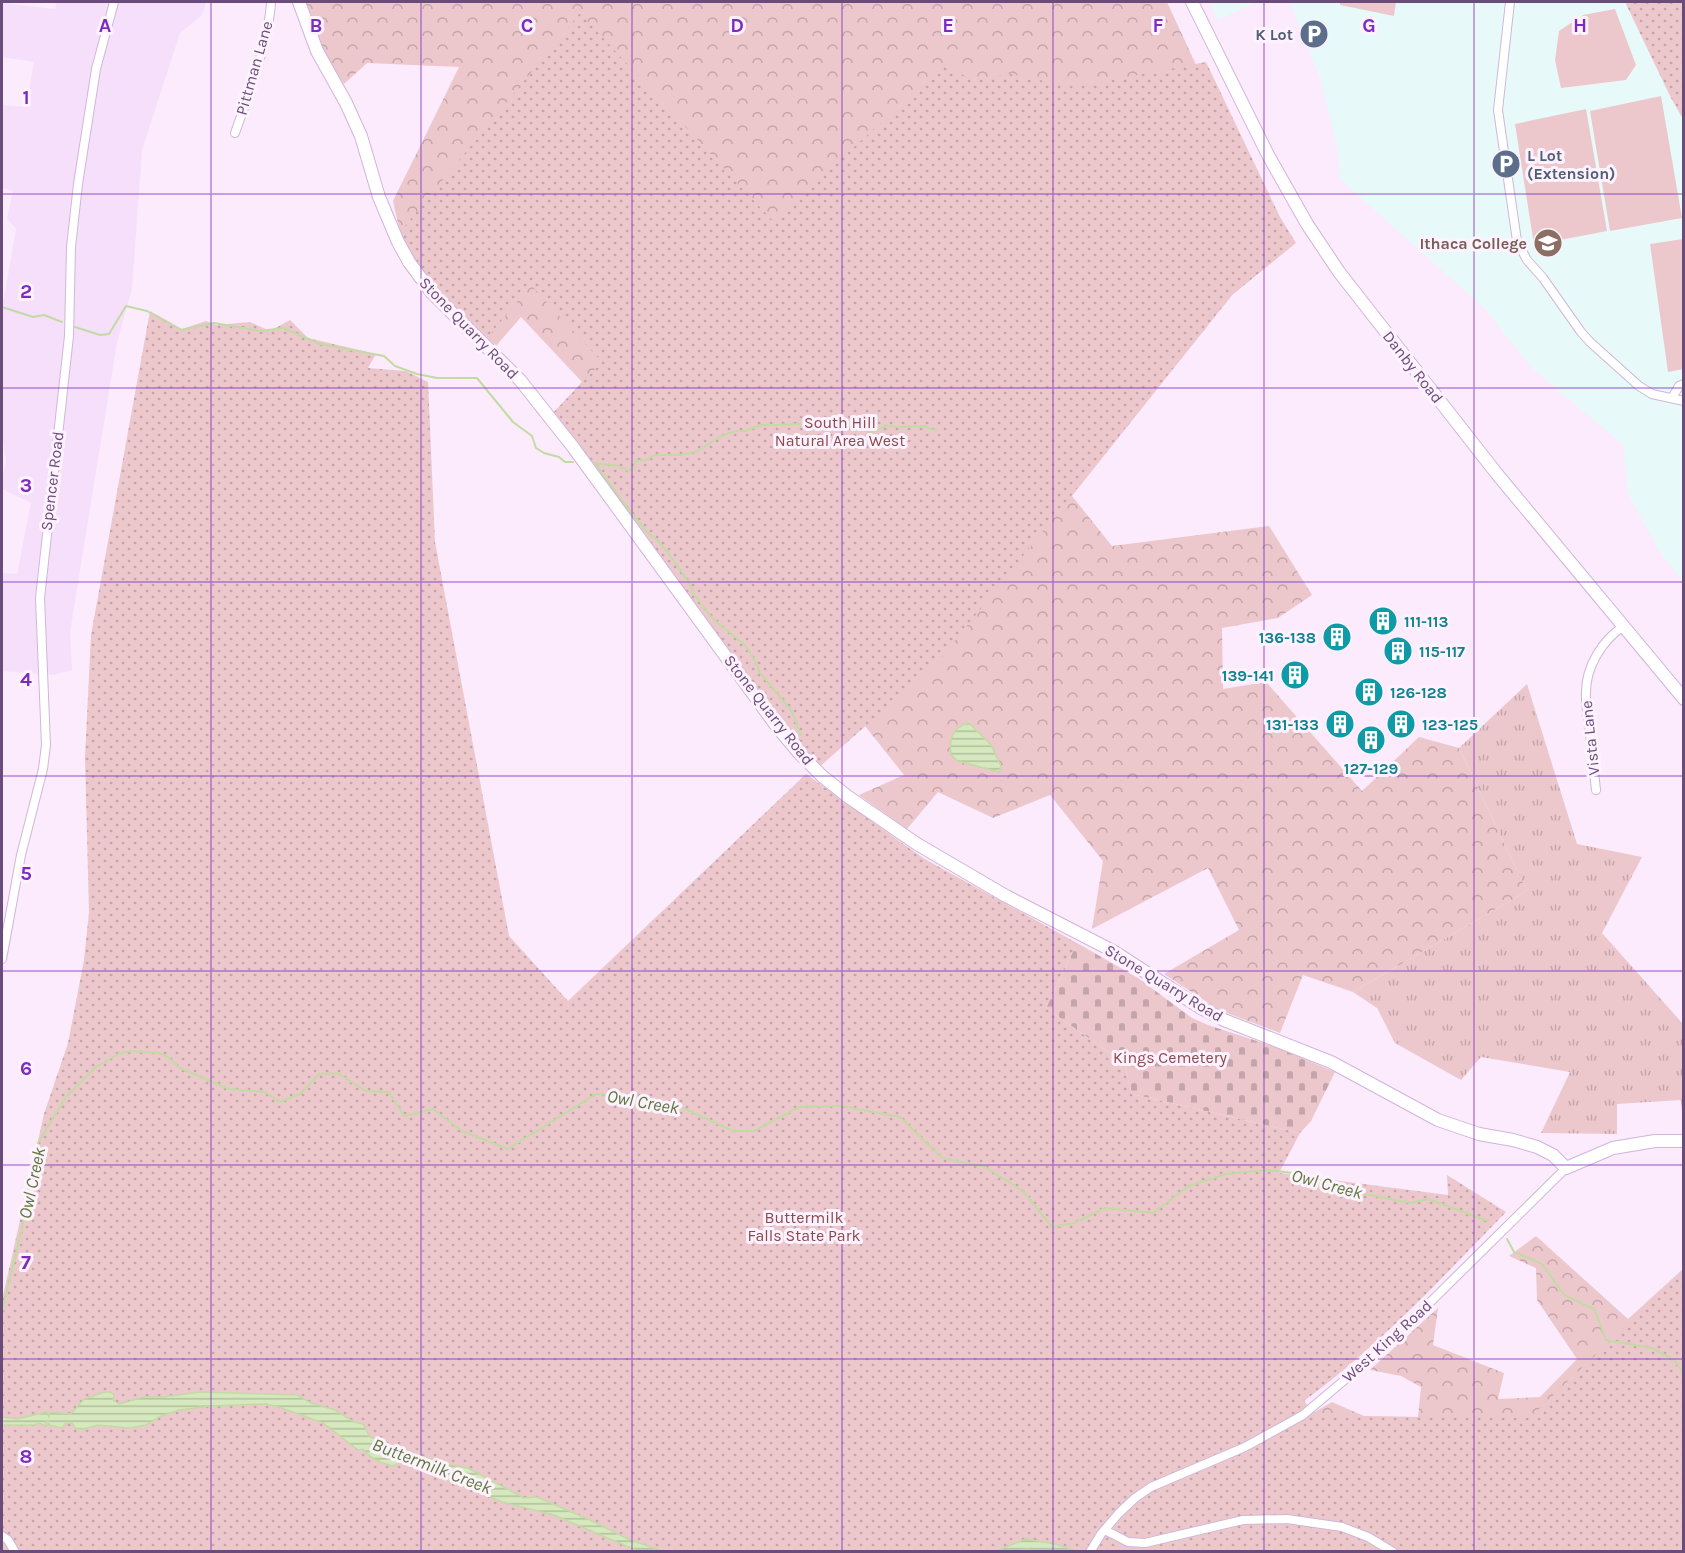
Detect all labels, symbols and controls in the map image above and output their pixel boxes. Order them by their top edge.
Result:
text: A [99,14,112,37]
text: B [310,14,322,37]
text: C [521,14,533,37]
text: D [730,14,744,37]
text: E [942,14,954,37]
text: F [1153,14,1164,37]
text: G [1362,14,1376,37]
text: H [1573,14,1587,37]
parking icon: K Lot [1298,18,1330,50]
street label: Pittman Lane [231,19,277,117]
place label: K Lot [1255,25,1293,44]
text: 1 [22,86,30,109]
place label: L Lot (Extension) [1527,146,1616,183]
parking icon: L Lot (Extension) [1490,148,1522,180]
school or university icon: Ithaca College [1532,227,1564,259]
place label: Ithaca College [1419,234,1527,253]
street label: Stone Quarry Road [415,273,523,383]
text: 2 [20,280,32,303]
street label: Danby Road [1379,327,1447,407]
park label: South Hill Natural Area West [775,413,905,450]
street label: Spencer Road [36,430,68,532]
text: 3 [20,474,32,497]
building icon: 111-113 [1367,605,1399,637]
place label: 111-113 [1404,612,1448,631]
building icon: 136-138 [1321,621,1353,653]
place label: 136-138 [1259,628,1316,647]
building icon: 115-117 [1382,635,1414,667]
place label: 115-117 [1419,642,1465,661]
street label: Stone Quarry Road [720,651,818,769]
building icon: 139-141 [1279,659,1311,691]
place label: 139-141 [1222,666,1274,685]
text: 4 [20,668,32,691]
building icon: 126-128 [1353,676,1385,708]
place label: 126-128 [1390,683,1447,702]
street label: Vista Lane [1577,700,1603,776]
building icon: 131-133 [1324,708,1356,740]
building icon: 123-125 [1385,708,1417,740]
place label: 131-133 [1266,715,1319,734]
place label: 123-125 [1422,715,1478,734]
building icon: 127-129 [1355,724,1387,756]
place label: 127-129 [1344,759,1398,778]
text: 5 [20,862,32,885]
street label: Stone Quarry Road [1101,940,1227,1026]
park label: Kings Cemetery [1113,1048,1228,1067]
text: 6 [20,1057,32,1080]
water label: Owl Creek [605,1085,681,1119]
water label: Owl Creek [14,1144,50,1221]
water label: Owl Creek [1289,1164,1366,1204]
park label: Buttermilk Falls State Park [748,1208,860,1245]
text: 7 [21,1251,31,1274]
street label: West King Road [1338,1296,1436,1386]
water label: Buttermilk Creek [369,1433,496,1499]
text: 8 [20,1445,32,1468]

